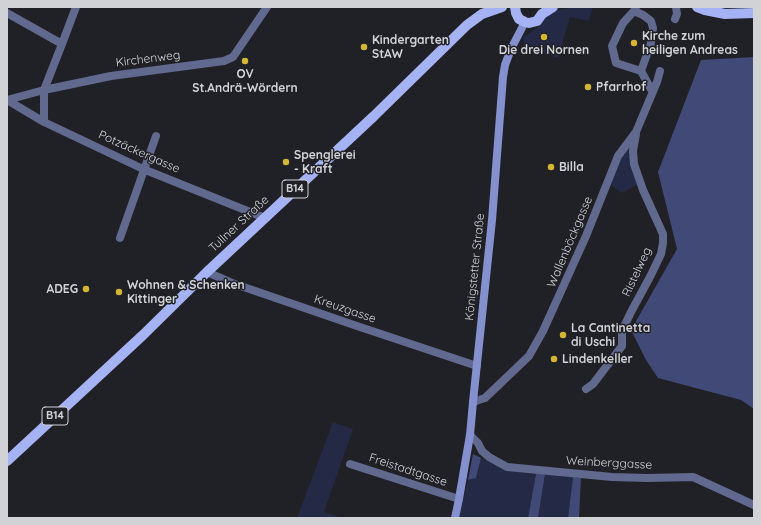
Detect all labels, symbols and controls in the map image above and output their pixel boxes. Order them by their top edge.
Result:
place label: Kirche zum heiligen Andreas [642,29,738,57]
marker: Die drei Nornen [539,32,549,42]
place label: Kindergarten StAW [372,33,449,61]
marker: Kirche zum heiligen Andreas [629,38,639,48]
marker: Kindergarten StAW [359,42,369,52]
place label: Die drei Nornen [499,43,589,57]
street label: Kirchenweg [115,48,181,70]
marker: OV St.Andrä-Wördern [240,56,250,66]
place label: OV St.Andrä-Wördern [192,67,298,95]
place label: Pfarrhof [596,80,646,94]
marker: Pfarrhof [583,82,593,92]
street label: Potzäckergasse [96,128,182,176]
place label: Spenglerei - Kraft [294,148,356,176]
marker: Spenglerei - Kraft [281,157,291,167]
place label: Billa [559,160,584,174]
marker: Billa [546,162,556,172]
road number: B14 [282,180,308,198]
street label: Tullner Straße [206,193,272,255]
street label: Wallenböckgasse [544,194,596,290]
street label: Königstetter Straße [462,213,488,321]
street label: Ristelweg [619,245,655,299]
place label: Wohnen & Schenken Kittinger [127,278,245,306]
place label: ADEG [47,282,78,296]
marker: ADEG [81,284,91,294]
marker: Wohnen & Schenken Kittinger [114,287,124,297]
street label: Kreuzgasse [312,292,378,326]
place label: La Cantinetta di Uschi [571,321,650,349]
marker: La Cantinetta di Uschi [558,330,568,340]
place label: Lindenkeller [562,352,633,366]
marker: Lindenkeller [549,354,559,364]
road number: B14 [42,407,68,425]
street label: Freistadtgasse [367,451,449,489]
street label: Weinberggasse [565,454,653,472]

